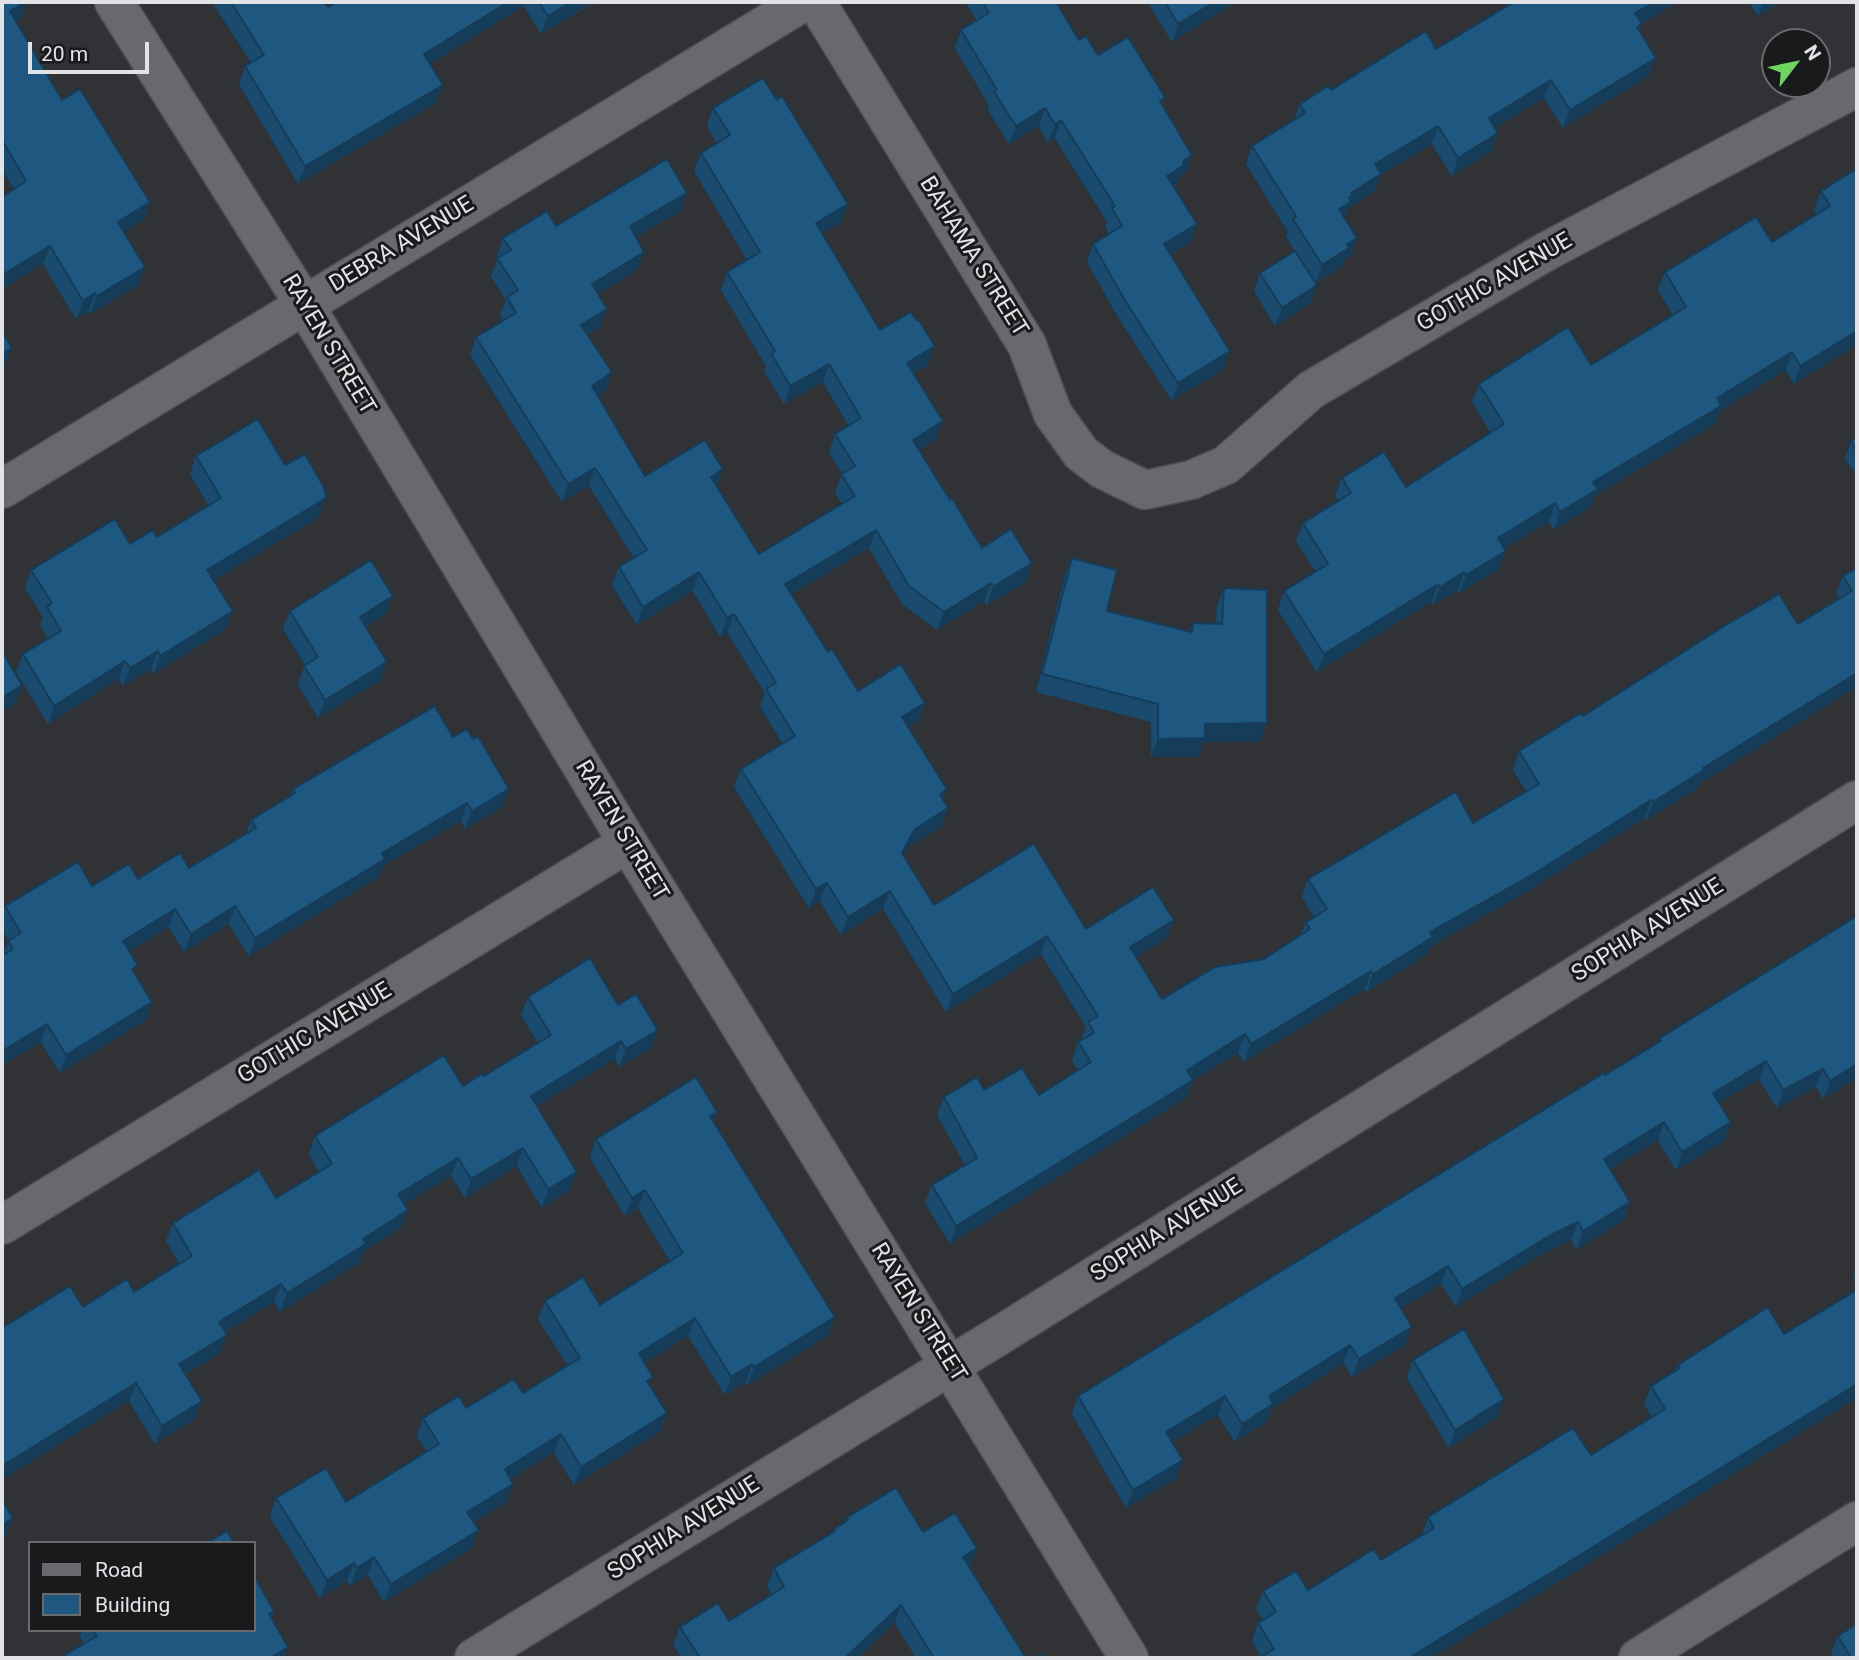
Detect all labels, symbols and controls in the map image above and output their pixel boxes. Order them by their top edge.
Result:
scale bar [32,28,152,72]
north arrow [1761,28,1831,98]
text: N [1799,41,1826,64]
text: 20 m [41,42,88,66]
street label: BAHAMA STREET [913,172,1033,342]
street label: DEBRA AVENUE [325,191,479,299]
street label: GOTHIC AVENUE [1413,227,1577,339]
street label: RAYEN STREET [275,270,381,420]
street label: RAYEN STREET [568,756,674,906]
street label: SOPHIA AVENUE [1567,873,1729,989]
street label: GOTHIC AVENUE [233,977,397,1091]
street label: SOPHIA AVENUE [1086,1173,1248,1289]
street label: RAYEN STREET [864,1238,972,1388]
street label: SOPHIA AVENUE [603,1471,765,1587]
legend [28,1541,256,1632]
text: Road [95,1558,143,1582]
text: Building [95,1593,170,1617]

